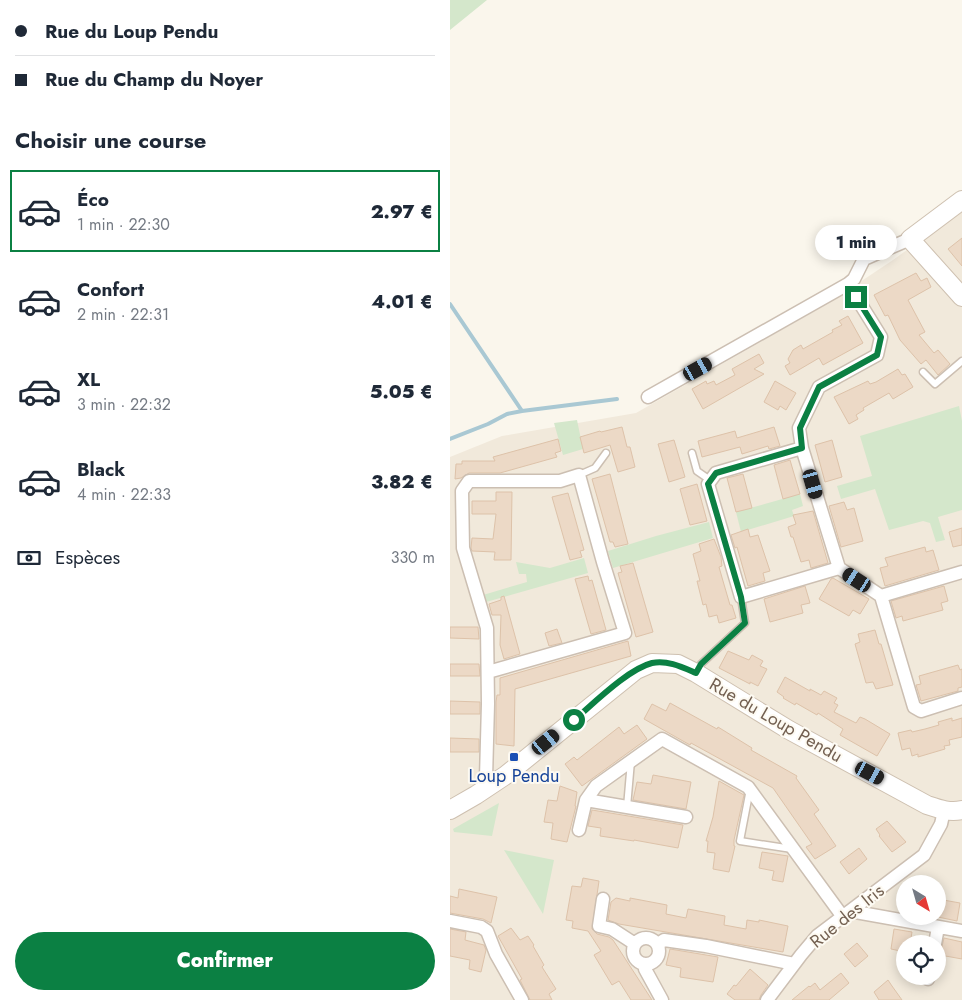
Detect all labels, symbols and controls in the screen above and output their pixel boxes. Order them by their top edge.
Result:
text: Rue du Loup Pendu [45,18,218,45]
text: Rue du Champ du Noyer [45,66,263,93]
text: Choisir une course [15,124,206,156]
text: Éco [77,186,109,213]
icon: car [17,189,62,234]
text: 2.97 € [371,198,433,225]
text: 1 min · 22:30 [77,213,170,236]
callout: 1 min [815,224,897,260]
text: 1 min [836,231,876,254]
text: Confort [77,276,144,303]
icon: car [17,279,62,324]
route end [845,286,867,308]
text: 4.01 € [371,288,433,315]
text: 2 min · 22:31 [77,303,169,326]
car [681,355,714,383]
text: XL [77,366,100,393]
icon: car [17,369,62,414]
text: 5.05 € [370,378,433,405]
text: 3 min · 22:32 [77,393,171,416]
text: Black [77,456,125,483]
icon: car [17,459,62,504]
text: 3.82 € [371,468,433,495]
car [801,468,824,500]
text: 4 min · 22:33 [77,483,171,506]
icon: cash [15,544,43,572]
text: Espèces [55,544,120,571]
text: 330 m [391,546,435,569]
car [840,566,873,594]
street label: Rue du Loup Pendu [705,671,847,769]
route start [563,709,585,731]
car [529,727,562,757]
marker: Loup Pendu [508,751,520,763]
car [853,759,886,787]
place label: Loup Pendu [469,763,559,789]
north arrow [896,875,946,925]
map controls [896,875,946,985]
street label: Rue des Iris [804,878,890,954]
button: Confirmer [15,932,435,990]
button: locate [896,935,946,985]

